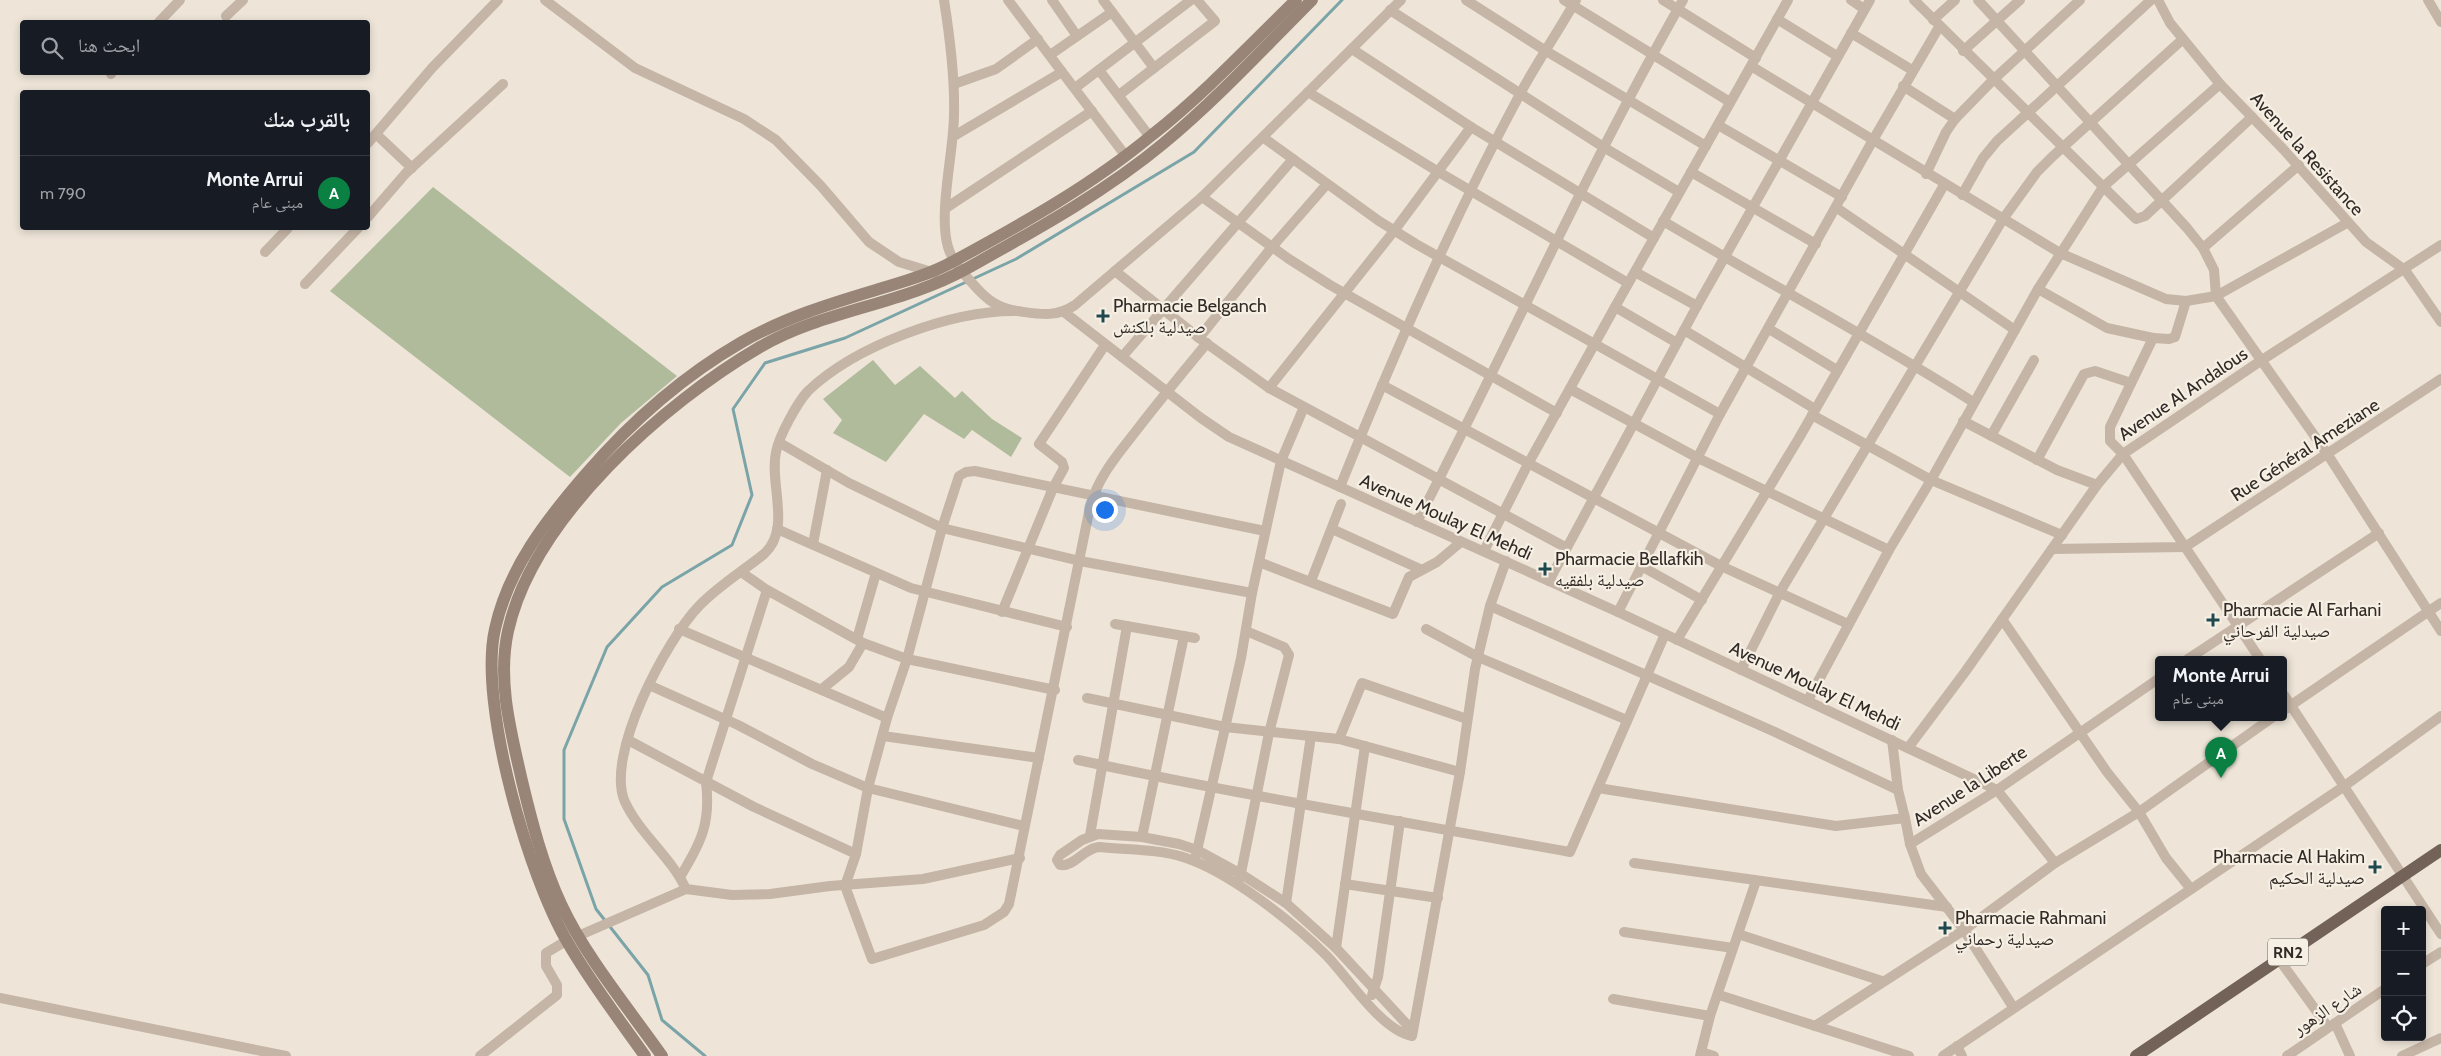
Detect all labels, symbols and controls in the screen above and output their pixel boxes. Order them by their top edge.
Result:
search box [20,20,370,75]
icon: search [38,34,66,62]
text: ابحث هنا [78,34,140,57]
street label: Avenue la Resistance [2246,88,2368,220]
text: بالقرب منك [263,107,350,132]
text: Monte Arrui [206,168,303,191]
text: 790 m [40,184,86,203]
text: A [329,184,339,203]
text: مبنى عام [252,193,303,212]
place label: Pharmacie Belganch صيدلية بلكنش [1113,295,1267,338]
marker: Pharmacie Belganch صيدلية بلكنش [1097,310,1109,322]
street label: Avenue Al Andalous [2114,343,2252,445]
street label: Rue Général Ameziane [2227,394,2383,506]
street label: Avenue Moulay El Mehdi [1357,469,1535,565]
your location [1092,497,1118,523]
place label: Pharmacie Bellafkih صيدلية بلفقيه [1555,548,1704,591]
marker: Pharmacie Bellafkih صيدلية بلفقيه [1539,563,1551,575]
place label: Pharmacie Al Farhani صيدلية الفرحاني [2223,599,2381,646]
marker: Pharmacie Al Farhani صيدلية الفرحاني [2207,614,2219,626]
street label: Avenue Moulay El Mehdi [1726,637,1904,735]
popup [2155,656,2287,721]
text: Monte Arrui [2173,664,2269,687]
text: مبنى عام [2173,689,2224,708]
pin: A [2205,737,2237,778]
street label: Avenue la Liberte [1909,741,2031,831]
place label: Pharmacie Al Hakim صيدلية الحكيم [2213,846,2365,890]
marker: Pharmacie Al Hakim صيدلية الحكيم [2369,861,2381,873]
map controls [2381,906,2426,1041]
button: + [2381,906,2426,951]
place label: Pharmacie Rahmani صيدلية رحماني [1955,907,2106,954]
marker: Pharmacie Rahmani صيدلية رحماني [1939,922,1951,934]
road number: RN2 [2268,939,2308,966]
button: − [2381,951,2426,996]
street label: شارع الزهور [2288,978,2366,1041]
button: locate [2381,996,2426,1041]

